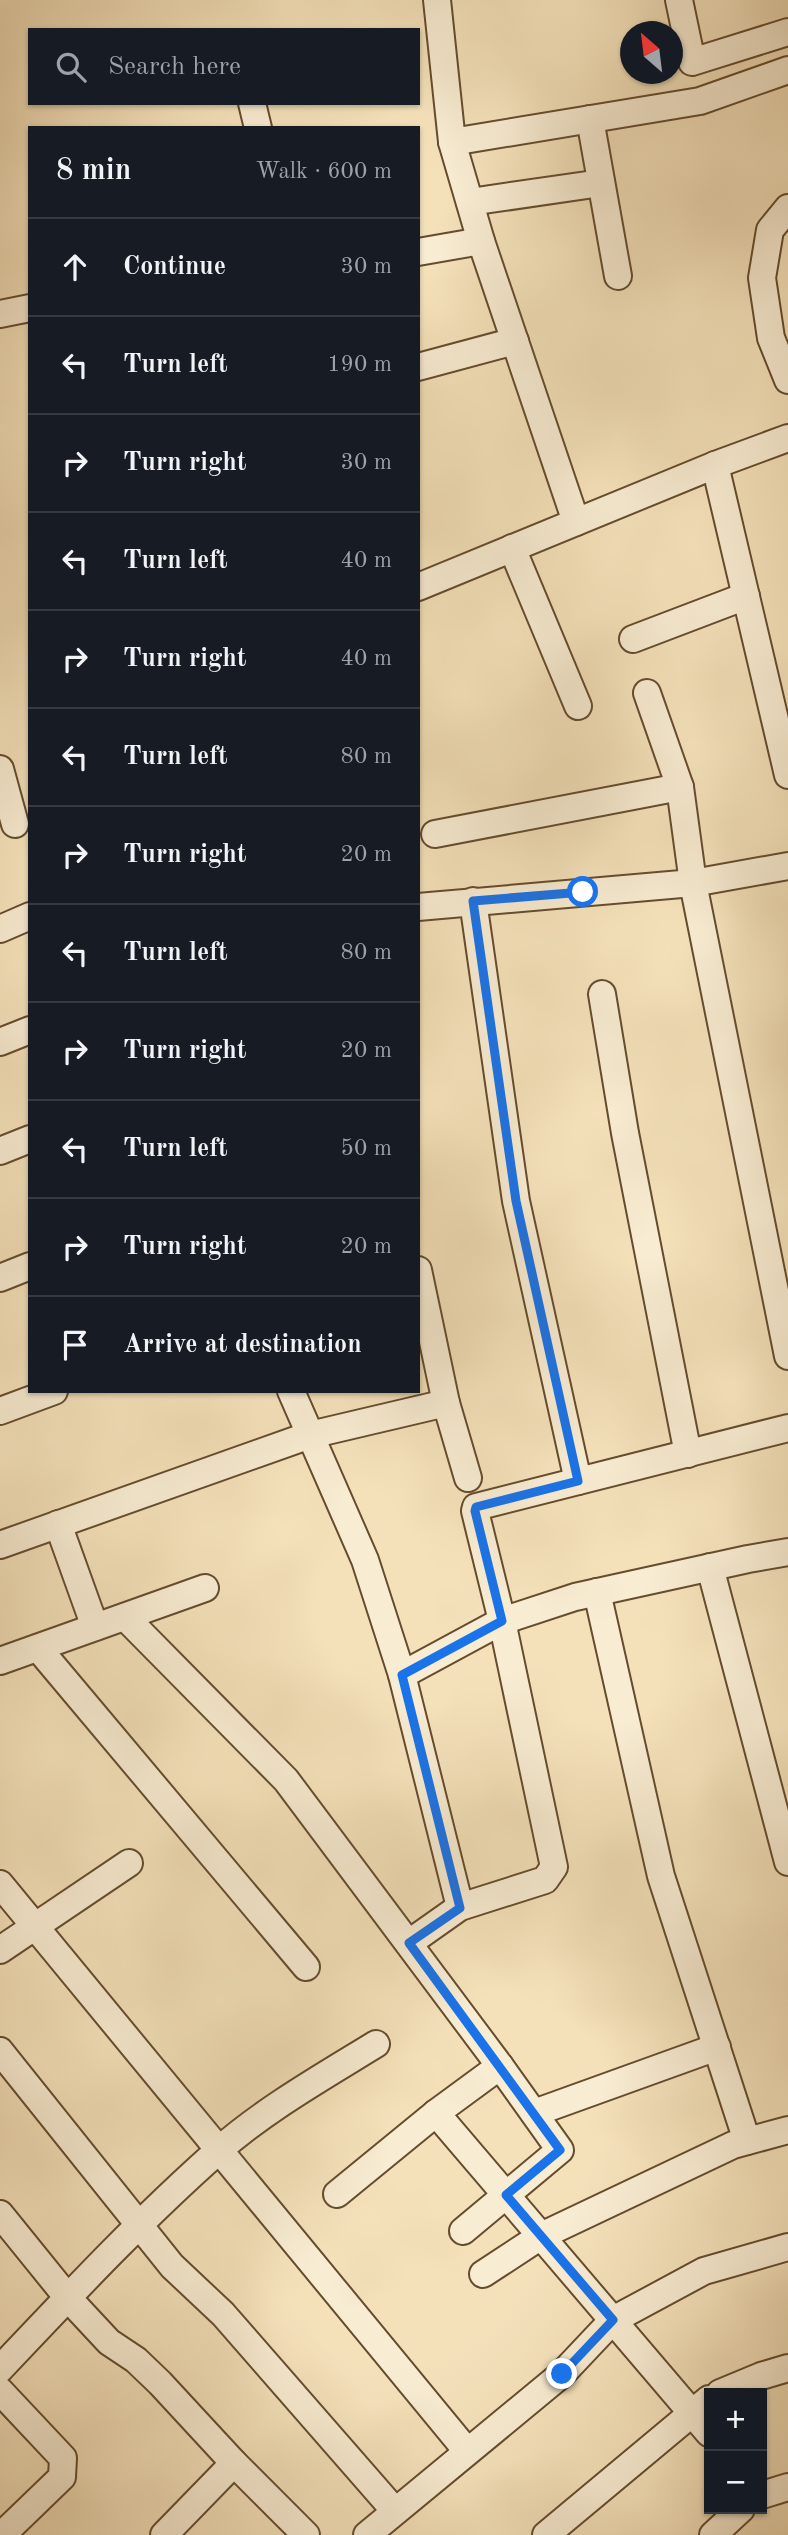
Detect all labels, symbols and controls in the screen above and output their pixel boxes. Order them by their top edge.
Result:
north arrow [620,21,683,84]
search box [28,28,420,105]
icon: search [52,48,90,86]
text: Search here [108,54,241,80]
text: 8 min [56,156,131,186]
text: Walk · 600 m [256,160,392,183]
icon: ahead [56,248,94,286]
text: Continue [123,254,226,280]
text: 30 m [341,255,392,278]
icon: left [56,346,94,384]
text: Turn left [123,352,228,378]
text: 190 m [327,353,392,376]
icon: right [56,444,94,482]
text: Turn right [123,450,246,476]
text: 30 m [341,451,392,474]
icon: left [56,542,94,580]
text: Turn left [123,548,228,574]
text: 40 m [341,549,392,572]
icon: right [56,640,94,678]
text: Turn right [123,646,246,672]
text: 40 m [341,647,392,670]
icon: left [56,738,94,776]
text: Turn left [123,744,228,770]
text: 80 m [341,745,392,768]
icon: right [56,836,94,874]
text: Turn right [123,842,246,868]
text: 20 m [341,843,392,866]
route start [567,876,598,907]
icon: left [56,934,94,972]
text: Turn left [123,940,228,966]
text: 80 m [341,941,392,964]
icon: right [56,1032,94,1070]
text: Turn right [123,1038,246,1064]
text: 20 m [341,1039,392,1062]
icon: left [56,1130,94,1168]
text: Turn left [123,1136,228,1162]
text: 50 m [341,1137,392,1160]
icon: right [56,1228,94,1266]
text: Turn right [123,1234,246,1260]
text: 20 m [341,1235,392,1258]
icon: arrive [56,1326,94,1364]
text: Arrive at destination [123,1332,362,1358]
route end [546,2358,577,2389]
map controls [704,2388,767,2514]
button: + [704,2388,767,2451]
button: − [704,2451,767,2514]

